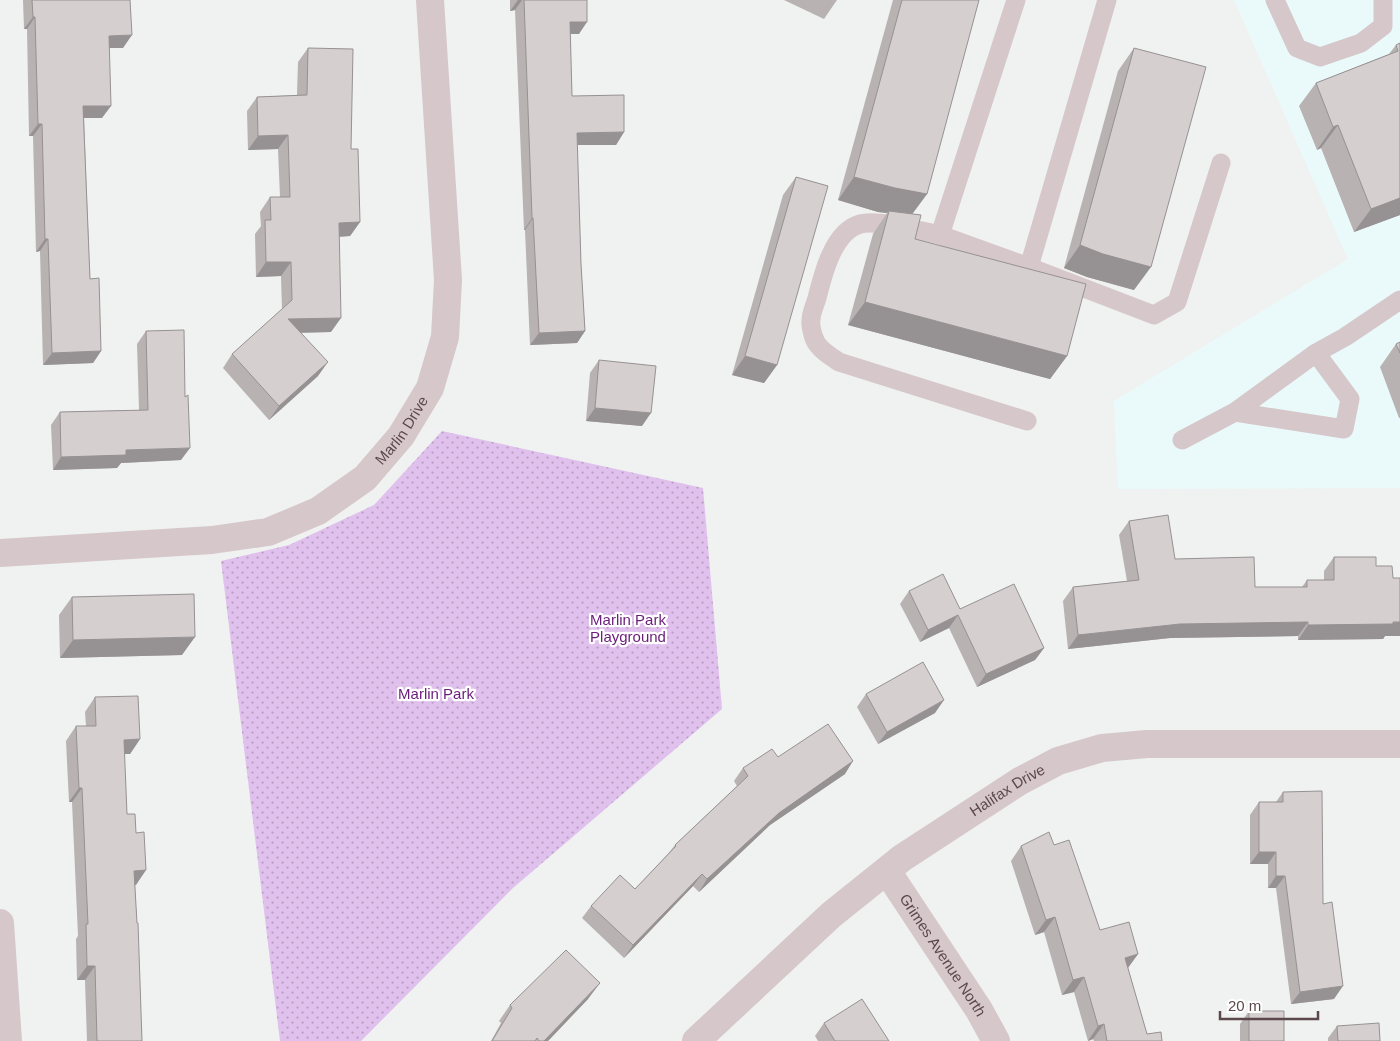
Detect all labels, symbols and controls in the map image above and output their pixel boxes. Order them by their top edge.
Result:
street label: Marlin Drive [371,393,431,468]
park label: Marlin Park Playground [590,611,666,645]
park label: Marlin Park [398,685,474,702]
street label: Halifax Drive [966,760,1048,819]
street label: Grimes Avenue North [897,891,990,1019]
scale bar [1220,988,1318,1020]
text: 20 m [1228,997,1261,1014]

